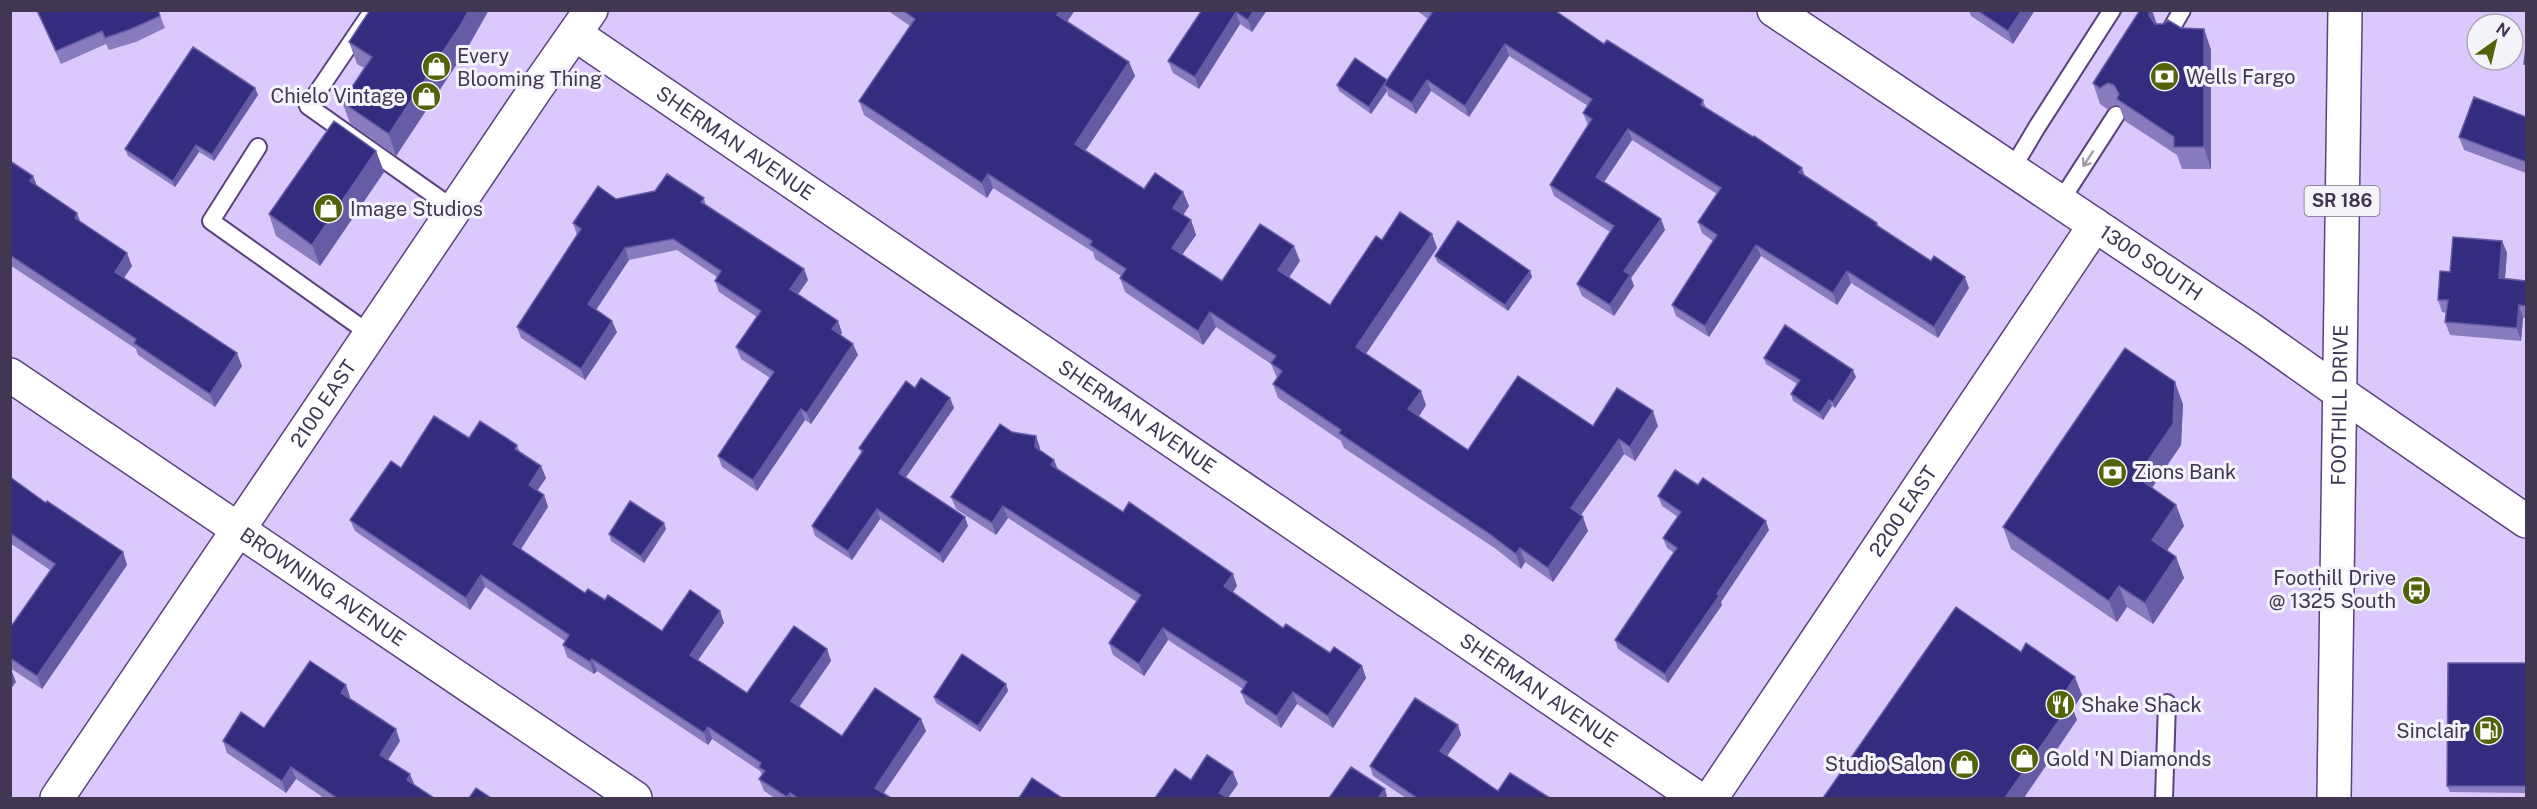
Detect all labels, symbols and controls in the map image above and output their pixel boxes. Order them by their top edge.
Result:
north arrow [2465,12,2525,72]
text: N [2493,19,2514,41]
place label: Every Blooming Thing [457,44,602,91]
shop icon: Every Blooming Thing [420,51,452,83]
bank icon: Wells Fargo [2149,61,2181,93]
place label: Wells Fargo [2186,65,2296,89]
shop icon: Chielo Vintage [410,80,442,112]
street label: SHERMAN AVENUE [652,81,819,205]
place label: Chielo Vintage [270,84,405,108]
one-way arrow [2082,150,2095,167]
road number: SR 186 [2304,186,2380,216]
shop icon: Image Studios [313,193,345,225]
place label: Image Studios [350,197,483,221]
street label: 1300 SOUTH [2095,220,2207,306]
street label: FOOTHILL DRIVE [2326,324,2353,486]
street label: SHERMAN AVENUE [1053,354,1221,479]
street label: 2100 EAST [285,355,361,452]
bank icon: Zions Bank [2097,456,2129,488]
place label: Zions Bank [2134,460,2236,484]
street label: 2200 EAST [1864,461,1942,561]
street label: BROWNING AVENUE [236,522,411,651]
place label: Foothill Drive @ 1325 South [2269,566,2396,613]
bus stop icon: Foothill Drive @ 1325 South [2401,574,2433,606]
street label: SHERMAN AVENUE [1455,628,1622,753]
restaurant icon: Shake Shack [2044,689,2076,721]
place label: Shake Shack [2081,693,2202,717]
fuel station icon: Sinclair [2472,715,2504,747]
place label: Sinclair [2396,719,2467,743]
shop icon: Gold 'N Diamonds [2009,743,2041,775]
place label: Gold 'N Diamonds [2046,747,2211,771]
shop icon: Studio Salon [1948,748,1980,780]
place label: Studio Salon [1825,752,1943,776]

